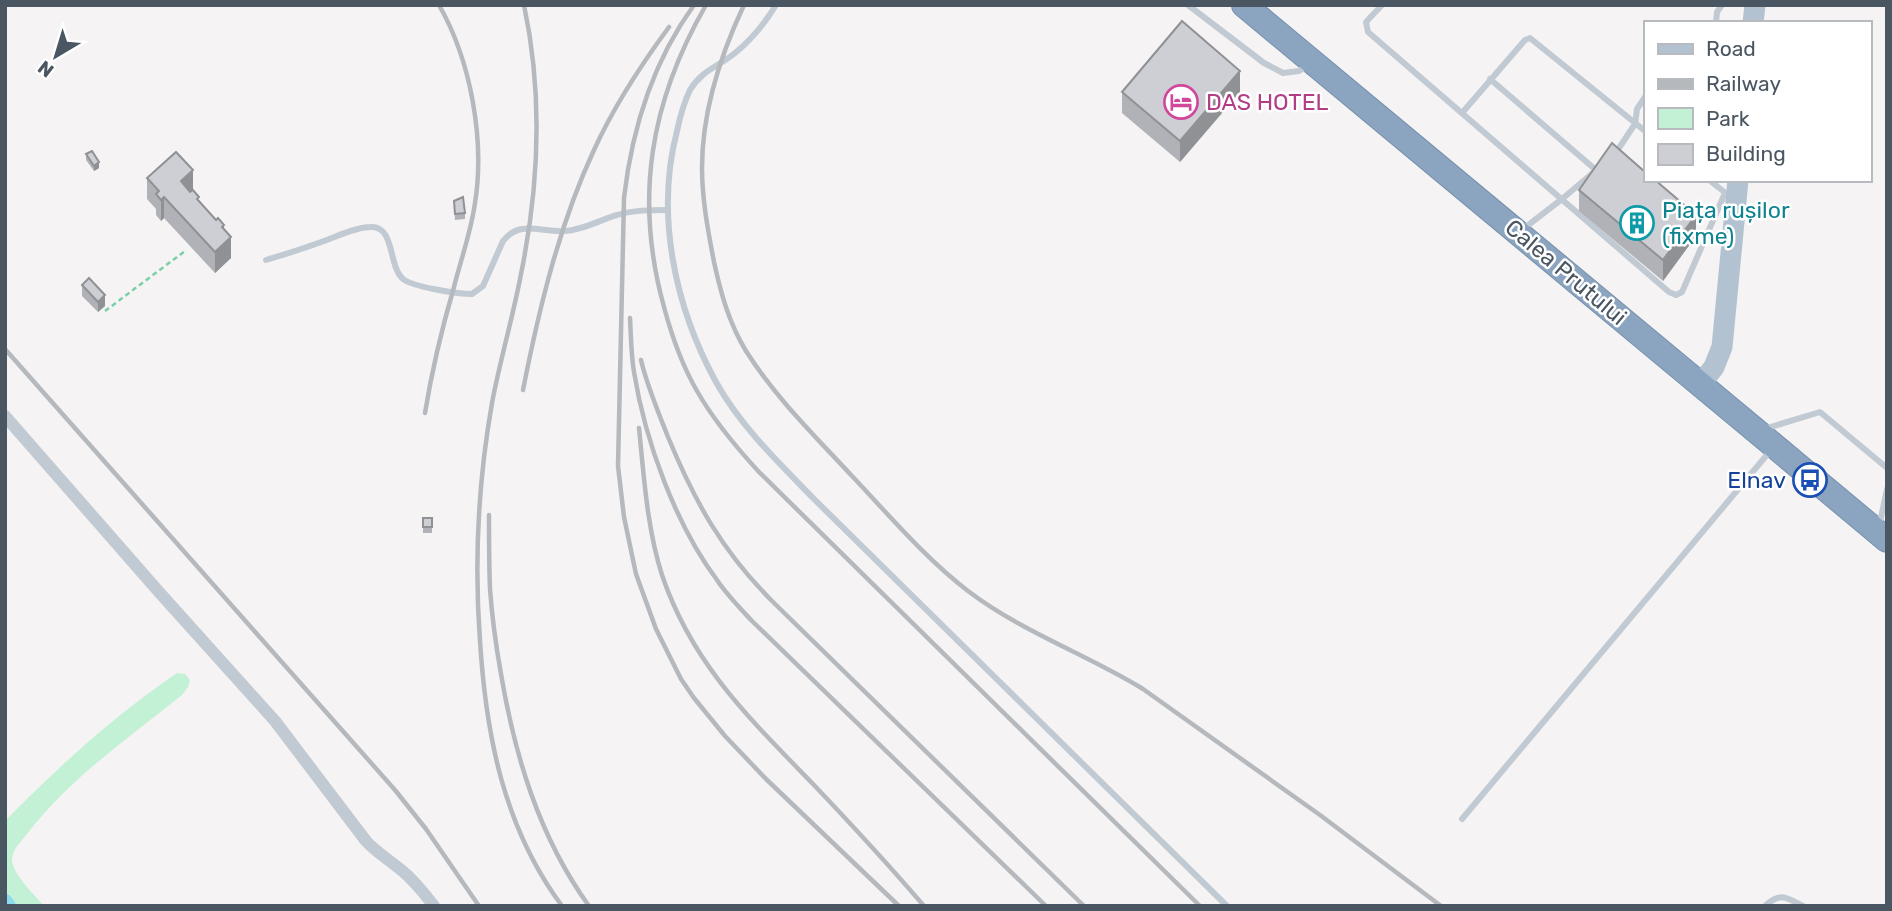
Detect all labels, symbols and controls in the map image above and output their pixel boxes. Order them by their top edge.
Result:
north arrow [21,21,91,91]
legend [1644,21,1871,182]
text: Road [1706,36,1756,61]
text: N [33,56,58,82]
text: Railway [1706,71,1781,96]
hotel icon: DAS HOTEL [1162,83,1200,121]
place label: DAS HOTEL [1206,88,1329,116]
text: Park [1706,106,1750,131]
text: Building [1706,141,1786,166]
place label: Piața rușilor (fixme) [1662,196,1790,250]
building icon: Piața rușilor (fixme) [1618,204,1656,242]
street label: Calea Prutului [1500,213,1632,331]
bus stop icon: Elnav [1791,461,1829,499]
place label: Elnav [1727,466,1786,494]

